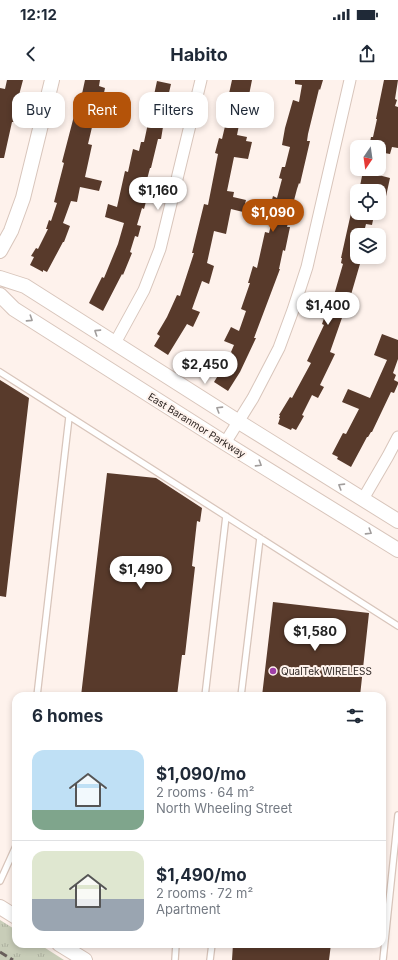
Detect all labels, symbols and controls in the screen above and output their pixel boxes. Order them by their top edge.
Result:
text: 12:12 [20,5,57,24]
icon: back [20,43,42,65]
icon: share [356,43,378,65]
text: Habito [170,44,228,65]
chip: Buy [12,92,65,128]
chip: Rent [73,92,131,128]
chip: Filters [139,92,208,128]
chip: New [216,92,274,128]
north arrow [350,140,386,176]
map controls [350,140,386,264]
pin: $1,160 [125,177,191,211]
text: $1,160 [138,182,178,198]
button: locate [350,184,386,220]
pin: $1,090 [240,199,306,233]
text: $1,090 [251,204,295,220]
button: layers [350,228,386,264]
pin: $1,400 [295,292,361,326]
text: $1,400 [306,297,350,313]
one-way arrow [26,315,33,322]
one-way arrow [94,330,101,337]
pin: $2,450 [172,351,238,385]
text: $2,450 [182,356,228,372]
street label: East Baranmor Parkway [146,390,248,460]
one-way arrow [216,407,223,414]
one-way arrow [254,459,261,466]
one-way arrow [338,483,345,490]
one-way arrow [365,527,372,535]
pin: $1,490 [108,556,174,590]
text: $1,490 [119,561,163,577]
pin: $1,580 [282,618,348,652]
text: $1,580 [293,623,337,639]
place label: QualTek WIRELESS [281,665,372,677]
marker: QualTek WIRELESS [268,666,278,676]
icon: filters [344,705,366,727]
text: 6 homes [32,706,103,726]
text: $1,090/mo [156,764,246,784]
icon: home [64,766,112,814]
text: 2 rooms · 64 m² [156,784,254,800]
text: North Wheeling Street [156,800,292,816]
text: $1,490/mo [156,865,247,885]
icon: home [64,867,112,915]
text: 2 rooms · 72 m² [156,885,253,901]
text: Apartment [156,901,221,917]

